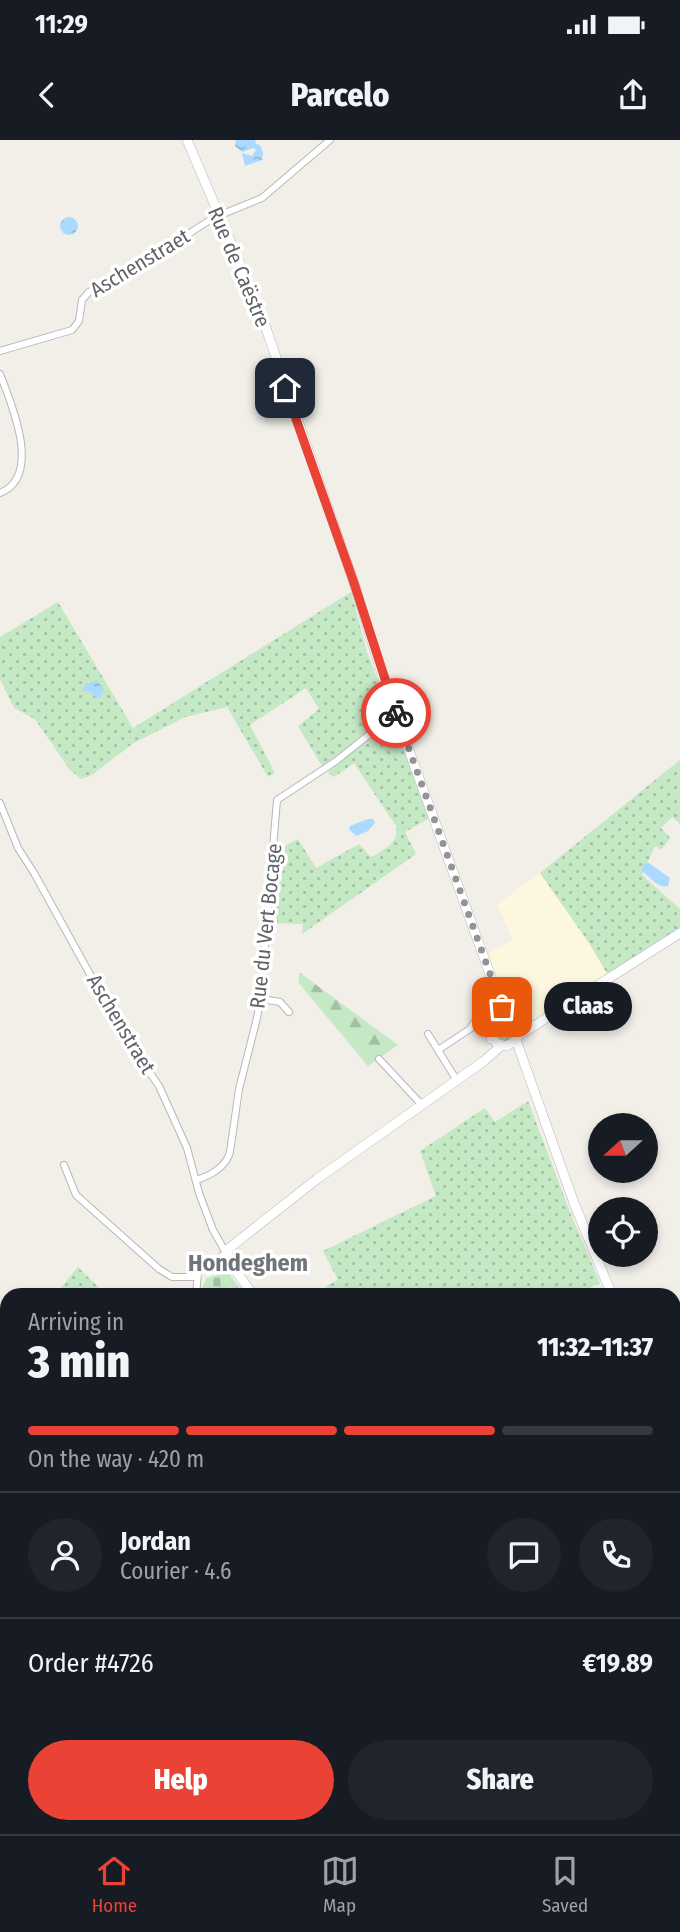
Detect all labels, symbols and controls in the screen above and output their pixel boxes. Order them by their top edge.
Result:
text: 11:29 [35,9,88,40]
icon: back [28,76,66,114]
text: Parcelo [291,76,389,114]
icon: share [614,76,652,114]
street label: Rue de Caëstre [202,203,276,331]
street label: Aschenstraet [85,223,195,303]
pin [255,358,315,418]
icon: home [266,369,304,407]
courier [361,678,431,748]
icon: bike [377,694,415,732]
street label: Rue du Vert Bocage [244,842,288,1010]
street label: Aschenstraet [81,969,161,1079]
pin [472,977,532,1037]
callout: Claas [544,982,632,1032]
icon: bag [483,988,521,1026]
text: Claas [562,992,614,1020]
north arrow [588,1113,658,1183]
map controls [588,1113,658,1267]
button: locate [588,1197,658,1267]
district label: Hondeghem [188,1249,308,1277]
text: Arriving in [28,1308,124,1336]
text: 11:32–11:37 [537,1332,653,1363]
text: 3 min [28,1334,130,1389]
text: On the way · 420 m [28,1445,204,1473]
button: person [28,1518,102,1592]
button: chat [487,1518,561,1592]
button: phone [579,1518,653,1592]
text: Jordan [120,1526,191,1557]
text: Courier · 4.6 [120,1557,231,1585]
text: Order #4726 [28,1648,154,1679]
text: €19.89 [583,1648,653,1679]
button: Help [28,1740,334,1820]
button: Share [348,1740,653,1820]
tab: Home [92,1852,137,1917]
tab: Map [321,1852,359,1917]
tab: Saved [542,1852,588,1917]

